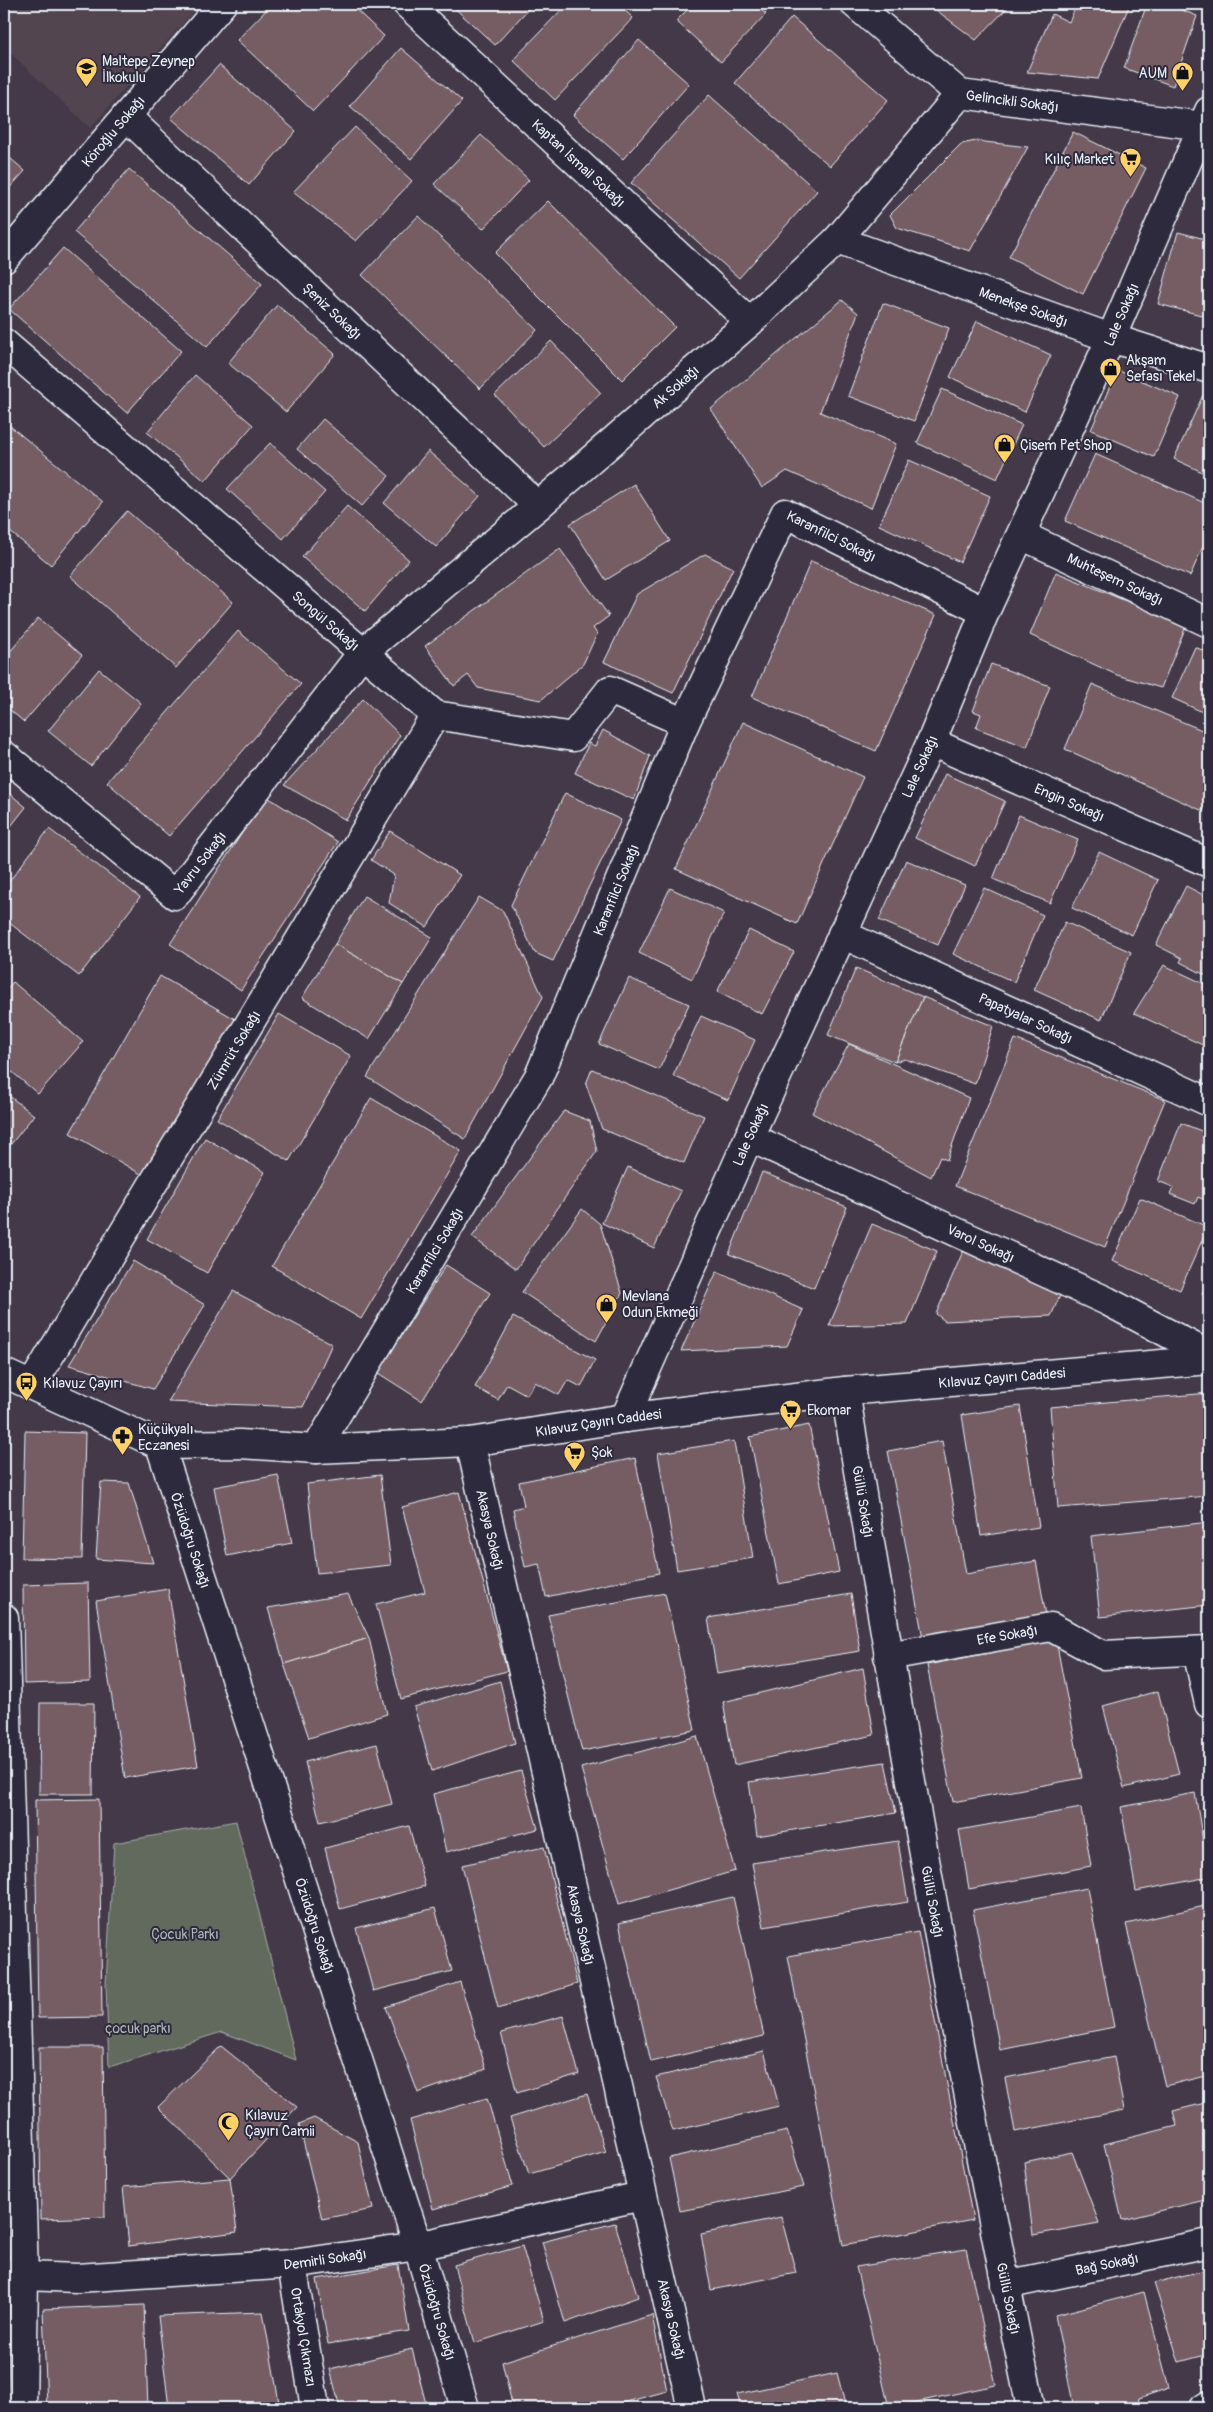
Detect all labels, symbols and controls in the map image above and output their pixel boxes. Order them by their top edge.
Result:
place label: Maltepe Zeynep İlkokulu [102,53,195,86]
school or university icon: Maltepe Zeynep İlkokulu [74,57,98,88]
shop icon: AUM [1171,61,1195,92]
place label: AUM [1139,65,1167,82]
street label: Gelincikli Sokağı [965,87,1060,116]
street label: Köroğlu Sokağı [78,93,149,171]
street label: Kaptan İsmail Sokağı [528,116,629,211]
supermarket icon: Kılıç Market [1118,147,1142,178]
place label: Kılıç Market [1044,151,1114,168]
street label: Şeniz Sokağı [299,280,365,344]
street label: Lale Sokağı [1100,281,1143,349]
street label: Menekşe Sokağı [977,284,1070,331]
place label: Akşam Sefası Tekel [1126,352,1196,385]
shop icon: Akşam Sefası Tekel [1098,356,1122,387]
street label: Ak Sokağı [649,362,703,412]
shop icon: Çisem Pet Shop [992,433,1016,464]
place label: Çisem Pet Shop [1020,437,1112,454]
street label: Karanfilci Sokağı [784,507,879,566]
street label: Muhteşem Sokağı [1064,550,1166,609]
street label: Songül Sokağı [288,587,363,655]
street label: Lale Sokağı [898,733,942,801]
street label: Engin Sokağı [1032,780,1107,825]
street label: Yavru Sokağı [170,828,230,898]
street label: Karanfilci Sokağı [590,842,643,938]
street label: Papatyalar Sokağı [976,990,1075,1047]
street label: Zümrüt Sokağı [204,1008,264,1093]
street label: Lale Sokağı [729,1101,772,1169]
street label: Karanfilci Sokağı [403,1205,467,1297]
street label: Varol Sokağı [944,1221,1017,1267]
place label: Mevlana Odun Ekmeği [622,1288,699,1321]
shop icon: Mevlana Odun Ekmeği [594,1292,618,1323]
street label: Kılavuz Çayırı Caddesi [938,1364,1067,1392]
bus stop icon: Kılavuz Çayırı [15,1371,39,1402]
place label: Kılavuz Çayırı [43,1375,123,1392]
supermarket icon: Ekomar [779,1398,803,1429]
place label: Ekomar [807,1402,851,1419]
street label: Kılavuz Çayırı Caddesi [534,1406,663,1441]
place label: Küçükyalı Eczanesi [138,1421,194,1454]
pharmacy icon: Küçükyalı Eczanesi [110,1425,134,1456]
supermarket icon: Şok [563,1440,587,1471]
place label: Şok [591,1444,613,1461]
street label: Güllü Sokağı [848,1464,877,1539]
street label: Akasya Sokağı [472,1488,507,1572]
street label: Özüdoğru Sokağı [167,1490,214,1590]
street label: Efe Sokağı [976,1622,1039,1649]
street label: Güllü Sokağı [917,1864,947,1939]
street label: Özüdoğru Sokağı [291,1875,338,1976]
street label: Akasya Sokağı [563,1882,598,1967]
park label: Çocuk Parkı [151,1926,219,1943]
park label: çocuk parkı [105,2020,171,2037]
place label: Kılavuz Çayırı Camii [245,2107,315,2140]
mosque icon: Kılavuz Çayırı Camii [217,2111,241,2142]
street label: Demirli Sokağı [283,2245,368,2274]
street label: Bağ Sokağı [1074,2250,1140,2279]
street label: Özüdoğru Sokağı [415,2261,459,2362]
street label: Güllü Sokağı [993,2261,1024,2336]
street label: Akasya Sokağı [654,2277,689,2361]
street label: Ortakyol Çıkmazı [287,2286,319,2388]

